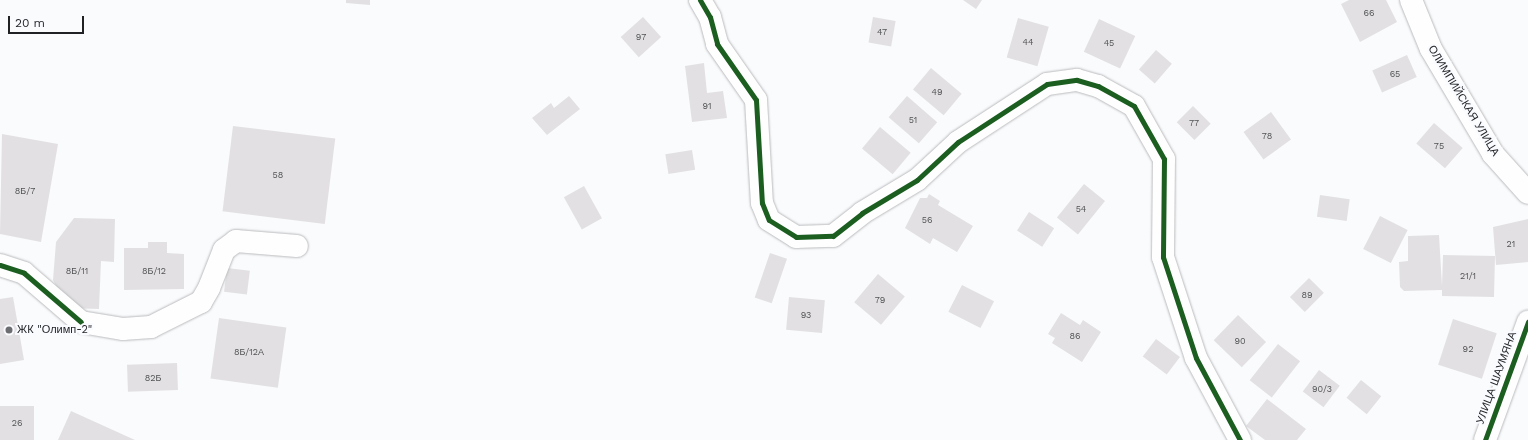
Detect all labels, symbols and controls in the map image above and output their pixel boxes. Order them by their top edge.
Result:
scale bar [10,8,86,34]
house number: 66 [1364,8,1374,18]
text: 20 m [15,16,45,30]
house number: 47 [877,27,887,37]
house number: 97 [636,32,646,42]
house number: 44 [1023,37,1033,47]
house number: 45 [1104,38,1114,48]
street label: ОЛИМПИЙСКАЯ УЛИЦА [1425,43,1501,159]
house number: 65 [1390,69,1400,79]
house number: 49 [931,87,943,97]
house number: 91 [702,101,712,111]
house number: 51 [909,115,917,125]
house number: 77 [1189,118,1199,128]
house number: 78 [1262,131,1272,141]
house number: 75 [1434,141,1444,151]
house number: 58 [273,170,283,180]
house number: 8Б/7 [15,186,35,196]
house number: 54 [1076,204,1086,214]
house number: 56 [922,215,932,225]
house number: 21 [1507,239,1515,249]
house number: 8Б/11 [66,266,88,276]
house number: 8Б/12 [142,266,166,276]
house number: 21/1 [1460,271,1476,281]
house number: 89 [1301,290,1313,300]
house number: 79 [875,295,885,305]
house number: 93 [801,310,811,320]
place label: ЖК "Олимп-2" [17,323,92,337]
marker: ЖК "Олимп-2" [4,325,14,335]
street label: УЛИЦА ШАУМЯНА [1474,330,1520,426]
house number: 86 [1069,331,1081,341]
house number: 90 [1234,336,1246,346]
house number: 92 [1463,344,1473,354]
house number: 8Б/12А [234,347,264,357]
house number: 82Б [145,373,161,383]
house number: 90/3 [1312,384,1332,394]
house number: 26 [12,418,22,428]

